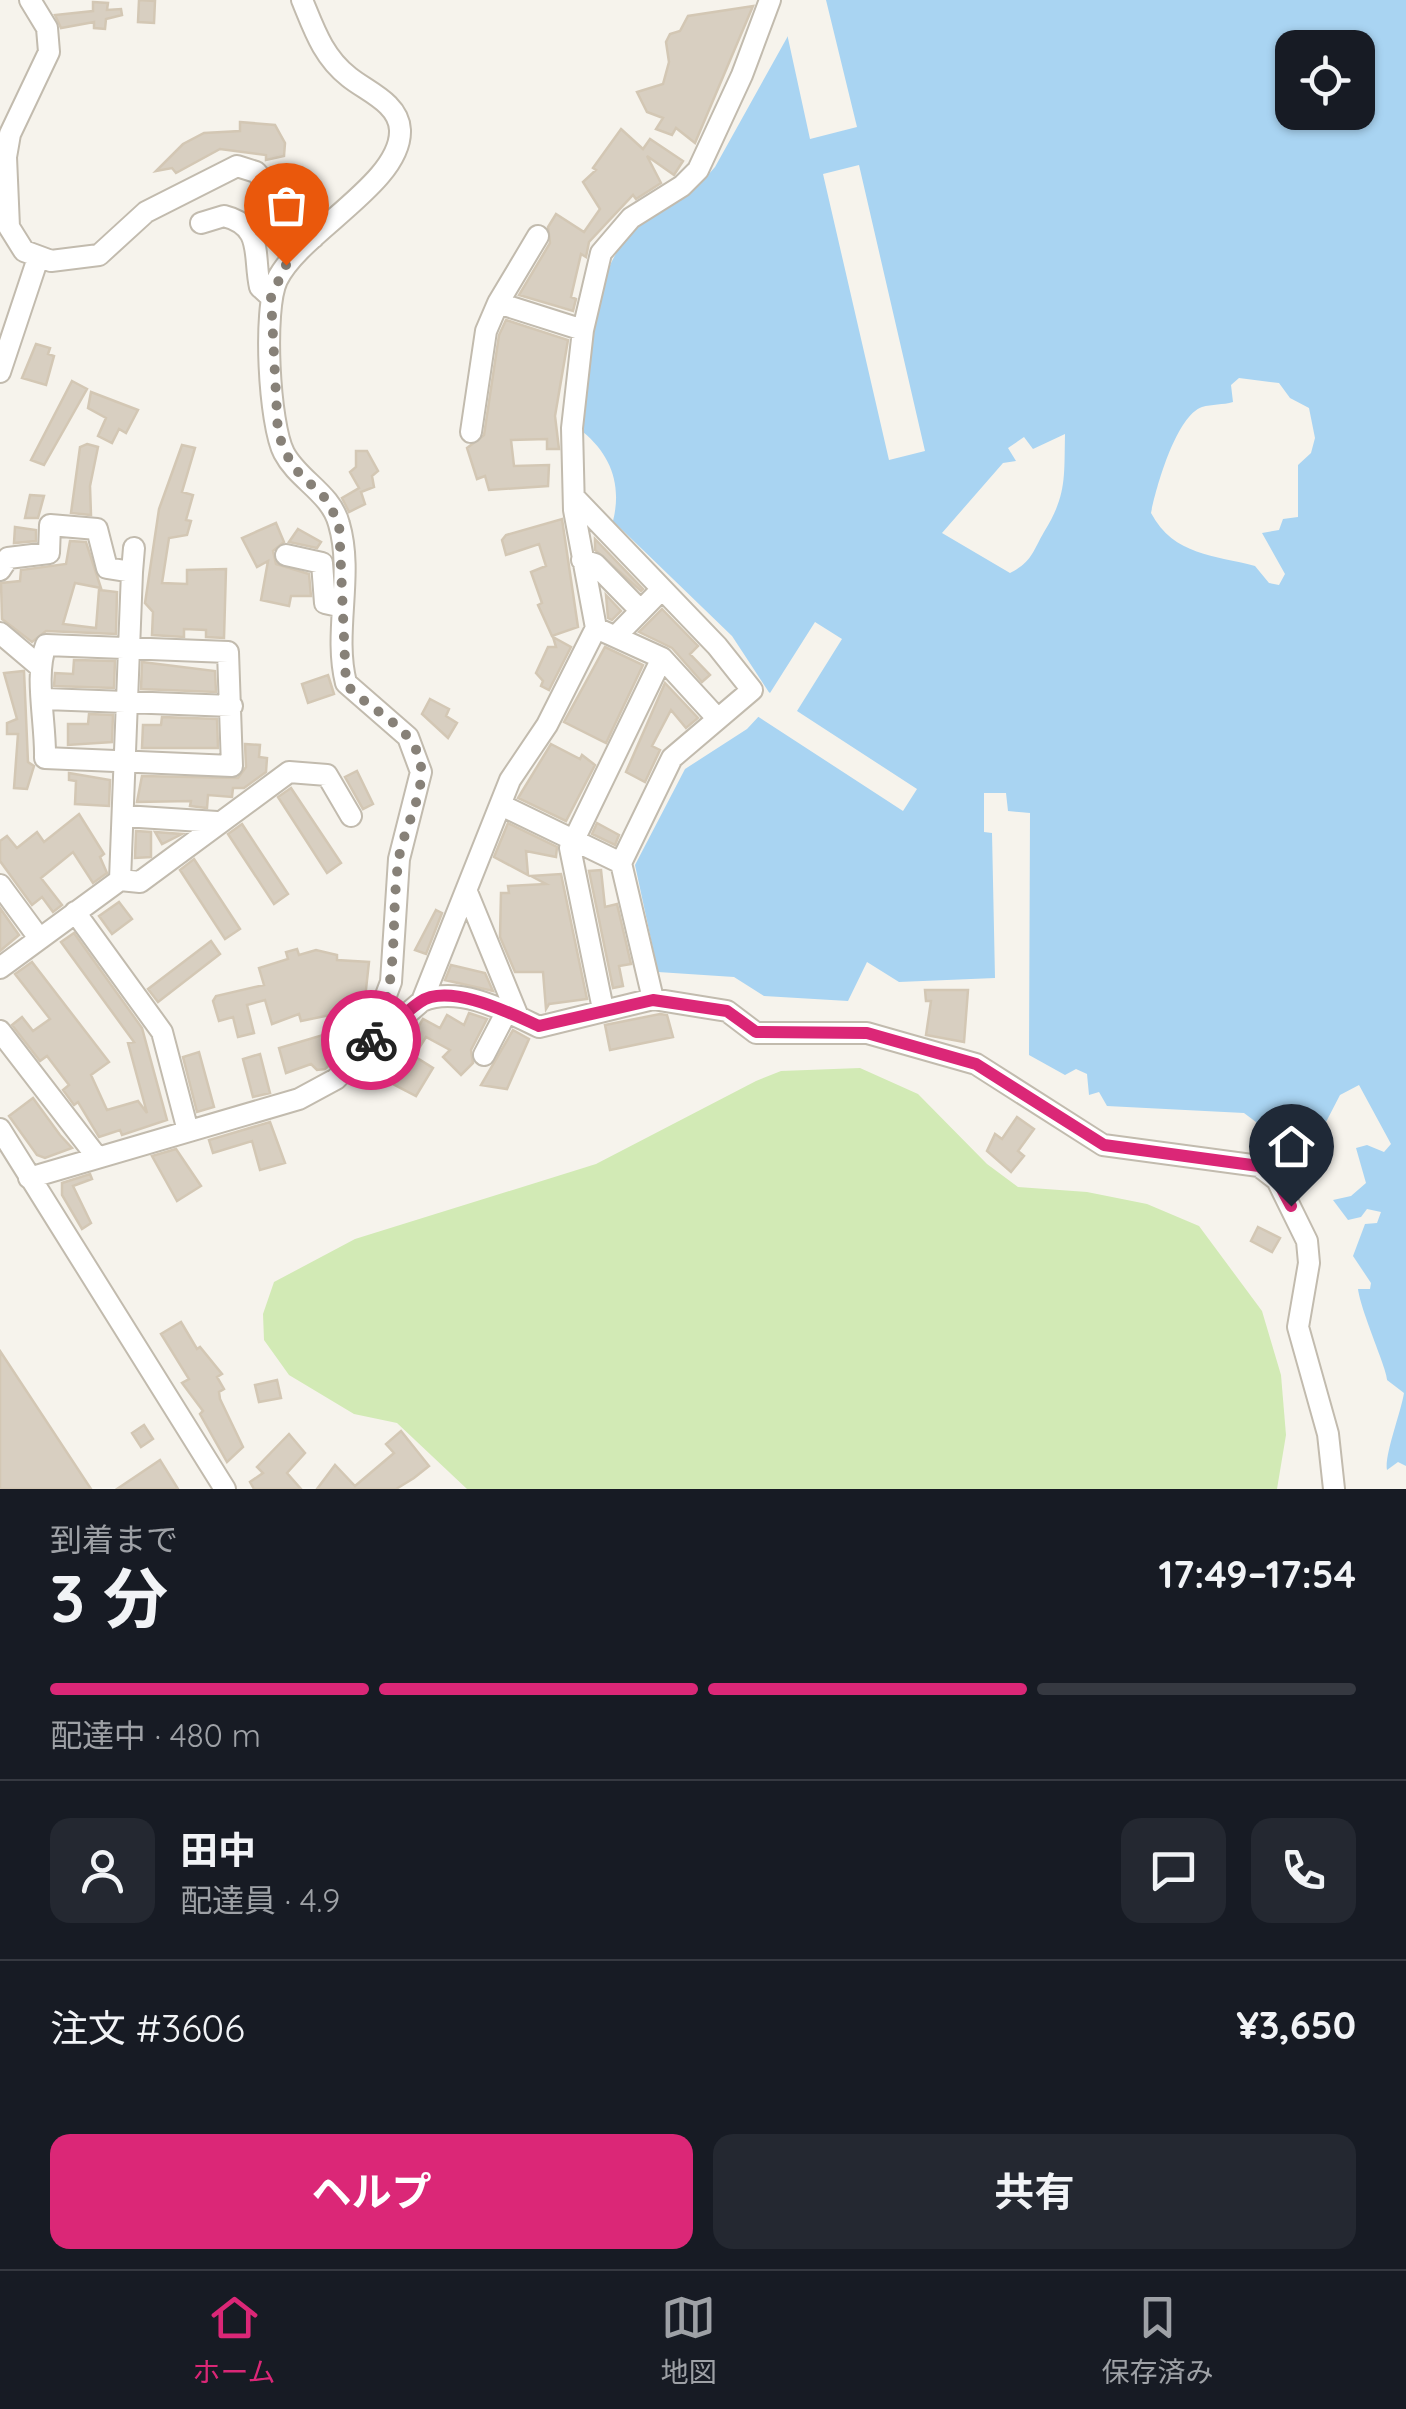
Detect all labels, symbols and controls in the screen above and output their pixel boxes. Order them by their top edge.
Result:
map controls [1275,30,1375,130]
button: locate [1275,30,1375,130]
pin [244,163,329,266]
icon: bag [259,178,314,233]
courier [321,990,421,1090]
icon: bike [344,1013,399,1068]
pin [1249,1104,1334,1207]
icon: home [1264,1119,1319,1174]
text: 到着まで [50,1519,178,1559]
text: 17:49–17:54 [1158,1550,1356,1598]
text: 3 分 [50,1557,168,1638]
text: 配達中 · 480 m [50,1715,261,1755]
button: person [50,1818,155,1923]
button: chat [1121,1818,1226,1923]
button: phone [1251,1818,1356,1923]
text: 田中 [180,1826,256,1874]
text: 配達員 · 4.9 [180,1880,340,1920]
text: ¥3,650 [1236,2001,1356,2049]
text: 注文 #3606 [50,2004,245,2052]
button: ヘルプ [50,2134,693,2249]
button: 共有 [713,2134,1356,2249]
tab: ホーム [192,2290,276,2390]
tab: 地図 [661,2290,717,2390]
tab: 保存済み [1101,2290,1214,2390]

